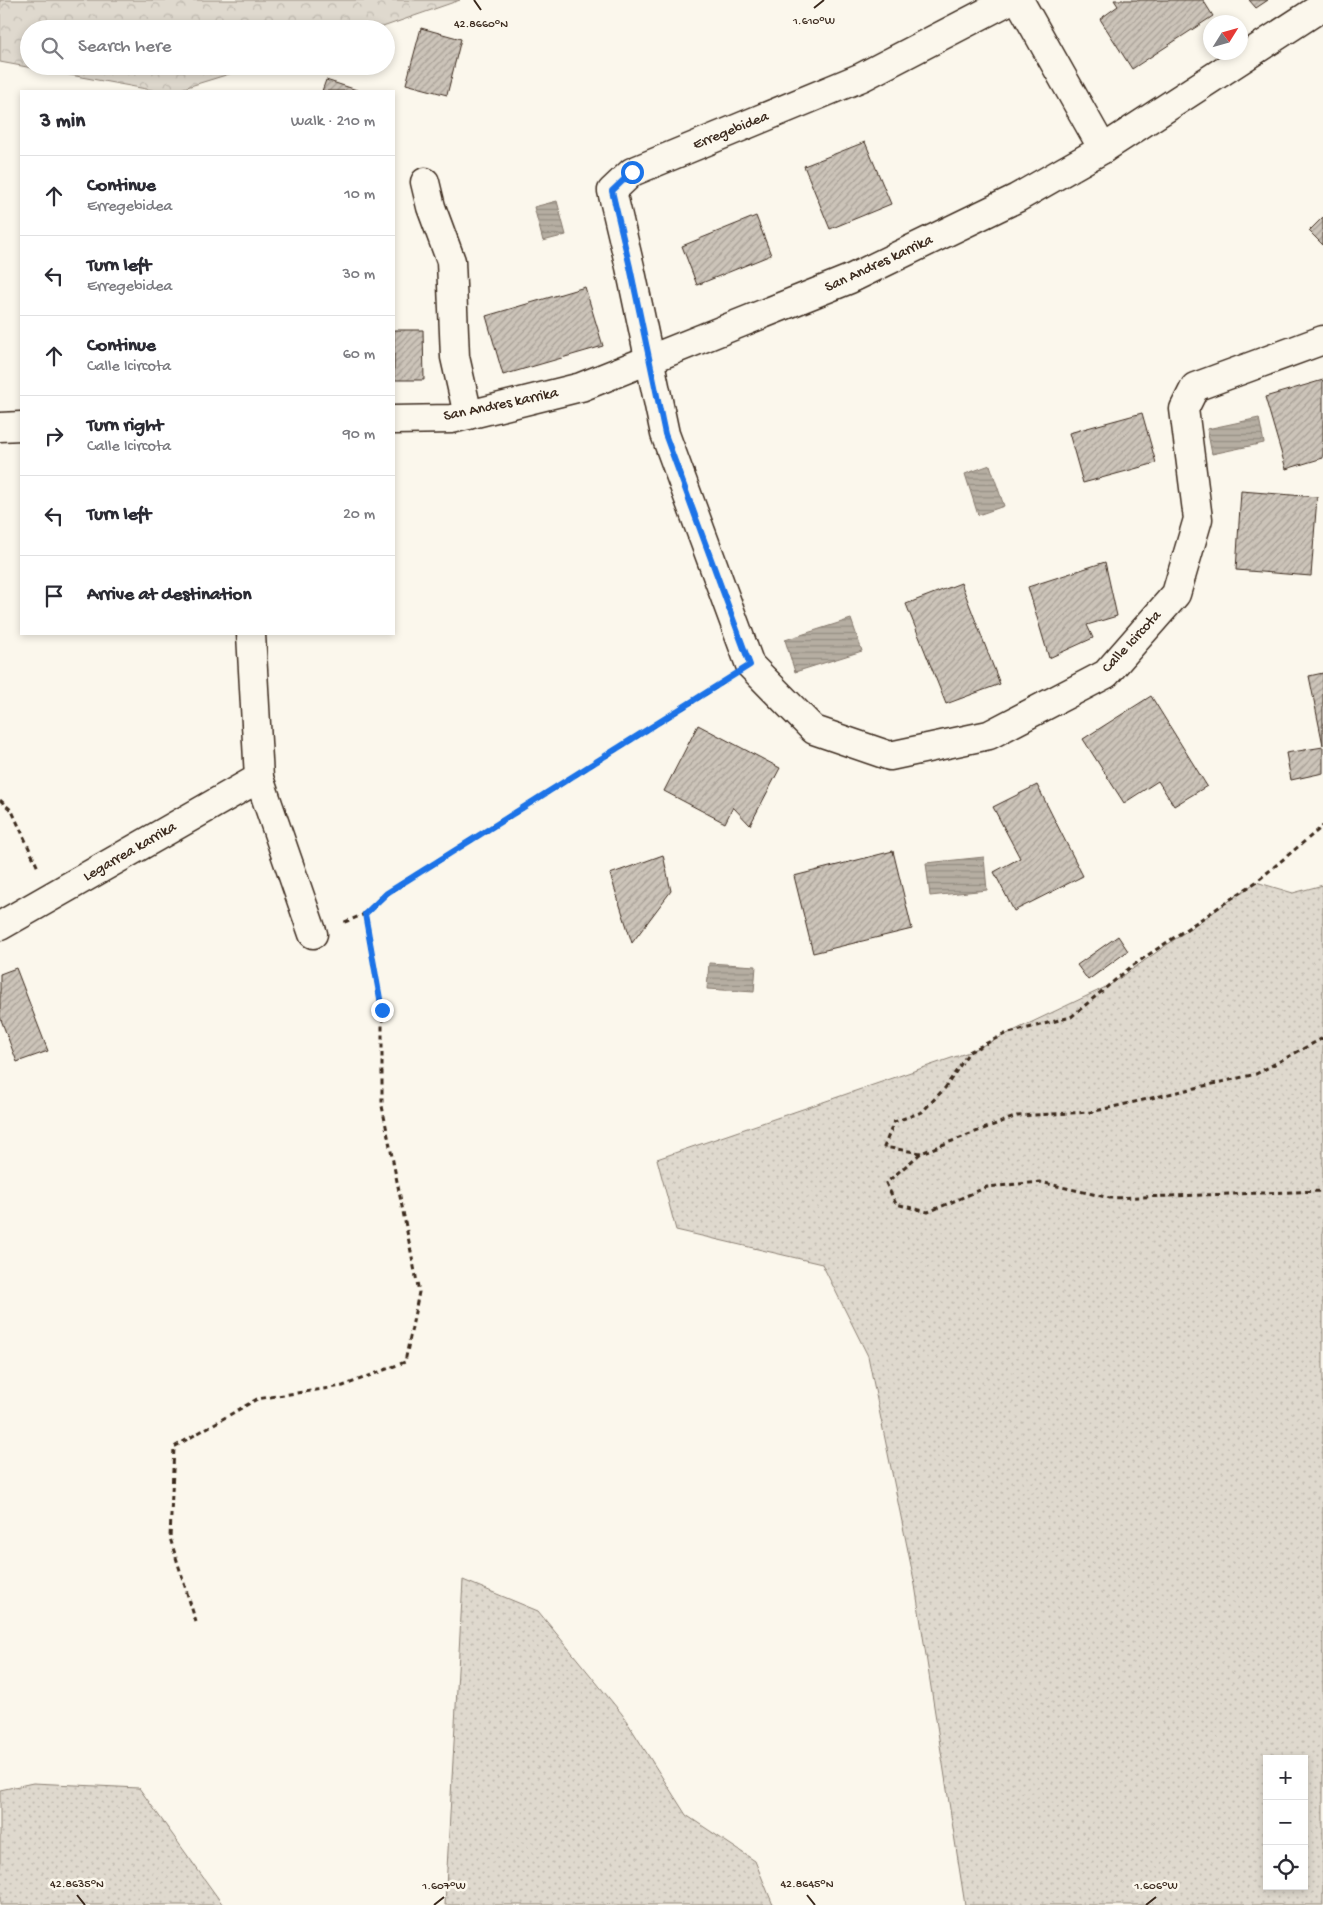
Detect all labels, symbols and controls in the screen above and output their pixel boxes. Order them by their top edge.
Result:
text: 1.610°W [792,15,835,29]
north arrow [1203,15,1248,60]
text: 42.8660°N [454,18,508,32]
search box [20,20,395,75]
icon: search [38,34,66,62]
text: Search here [78,36,172,59]
street label: Erregebidea [691,107,772,154]
text: 3 min [40,110,85,135]
text: Walk · 210 m [291,113,375,132]
route start [621,161,644,184]
text: Continue [87,175,156,198]
icon: ahead [40,182,68,210]
text: 10 m [344,186,375,205]
text: Erregebidea [87,198,172,217]
street label: San Andres karrika [822,231,936,297]
text: Turn left [87,255,151,278]
icon: left [40,262,68,290]
text: 30 m [342,266,375,285]
text: Erregebidea [87,278,172,297]
text: Continue [87,335,156,358]
icon: ahead [40,342,68,370]
text: 60 m [343,346,375,365]
text: Calle Icircota [87,358,171,377]
street label: San Andres karrika [442,384,561,426]
text: Turn right [87,415,163,438]
icon: right [40,422,68,450]
text: 90 m [343,426,375,445]
text: Calle Icircota [87,438,171,457]
icon: left [40,502,68,530]
text: Turn left [87,504,151,527]
text: 20 m [343,506,375,525]
icon: arrive [40,582,68,610]
text: Arrive at destination [87,584,251,607]
street label: Calle Icircota [1098,607,1166,677]
street label: Legarrea karrika [80,818,180,886]
route end [371,999,394,1022]
map controls [1263,1755,1308,1890]
button: + [1263,1755,1308,1800]
button: − [1263,1800,1308,1845]
button: locate [1263,1845,1308,1890]
text: 42.8635°N [50,1878,104,1892]
text: 42.8645°N [780,1878,834,1892]
text: 1.607°W [421,1880,466,1894]
text: 1.606°W [1133,1880,1178,1894]

